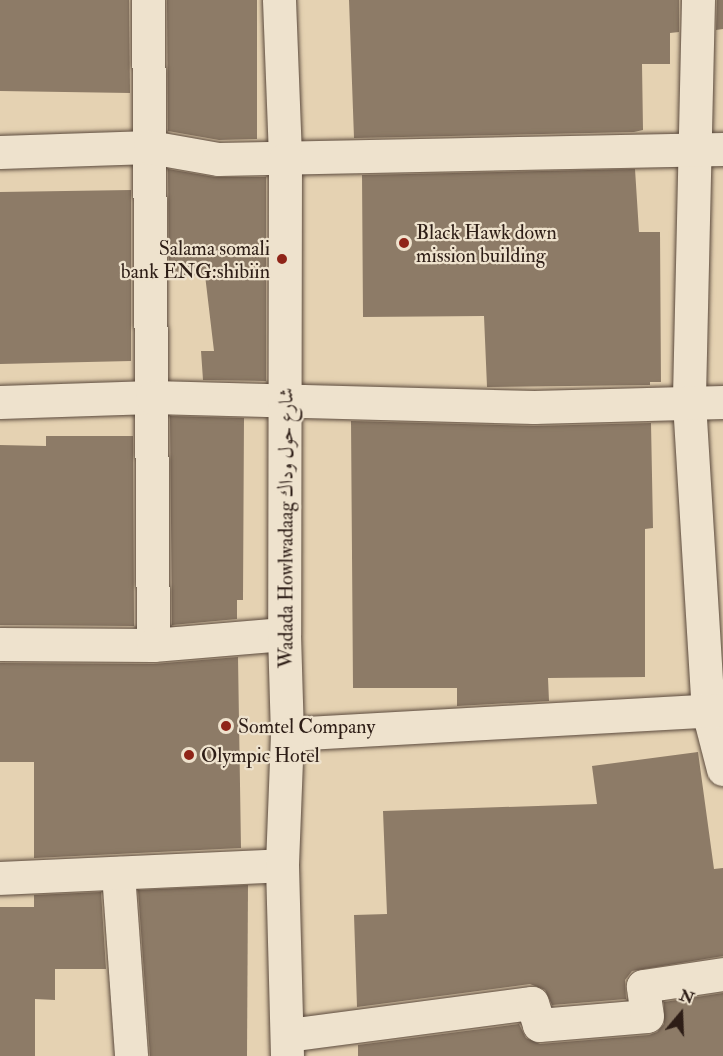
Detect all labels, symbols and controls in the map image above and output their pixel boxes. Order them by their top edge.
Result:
place label: Black Hawk down mission building [416,220,557,267]
place label: Salama somali bank ENG:shibiin [121,236,270,283]
marker: Black Hawk down mission building [397,236,411,250]
marker: Salama somali bank ENG:shibiin [275,252,289,266]
street label: Wadada Howlwadaag شارع حول وداك [274,388,298,668]
place label: Somtel Company [238,714,375,738]
marker: Somtel Company [219,719,233,733]
place label: Olympic Hotel [201,743,320,767]
marker: Olympic Hotel [182,748,196,762]
north arrow [651,984,711,1044]
text: N [677,985,697,1009]

